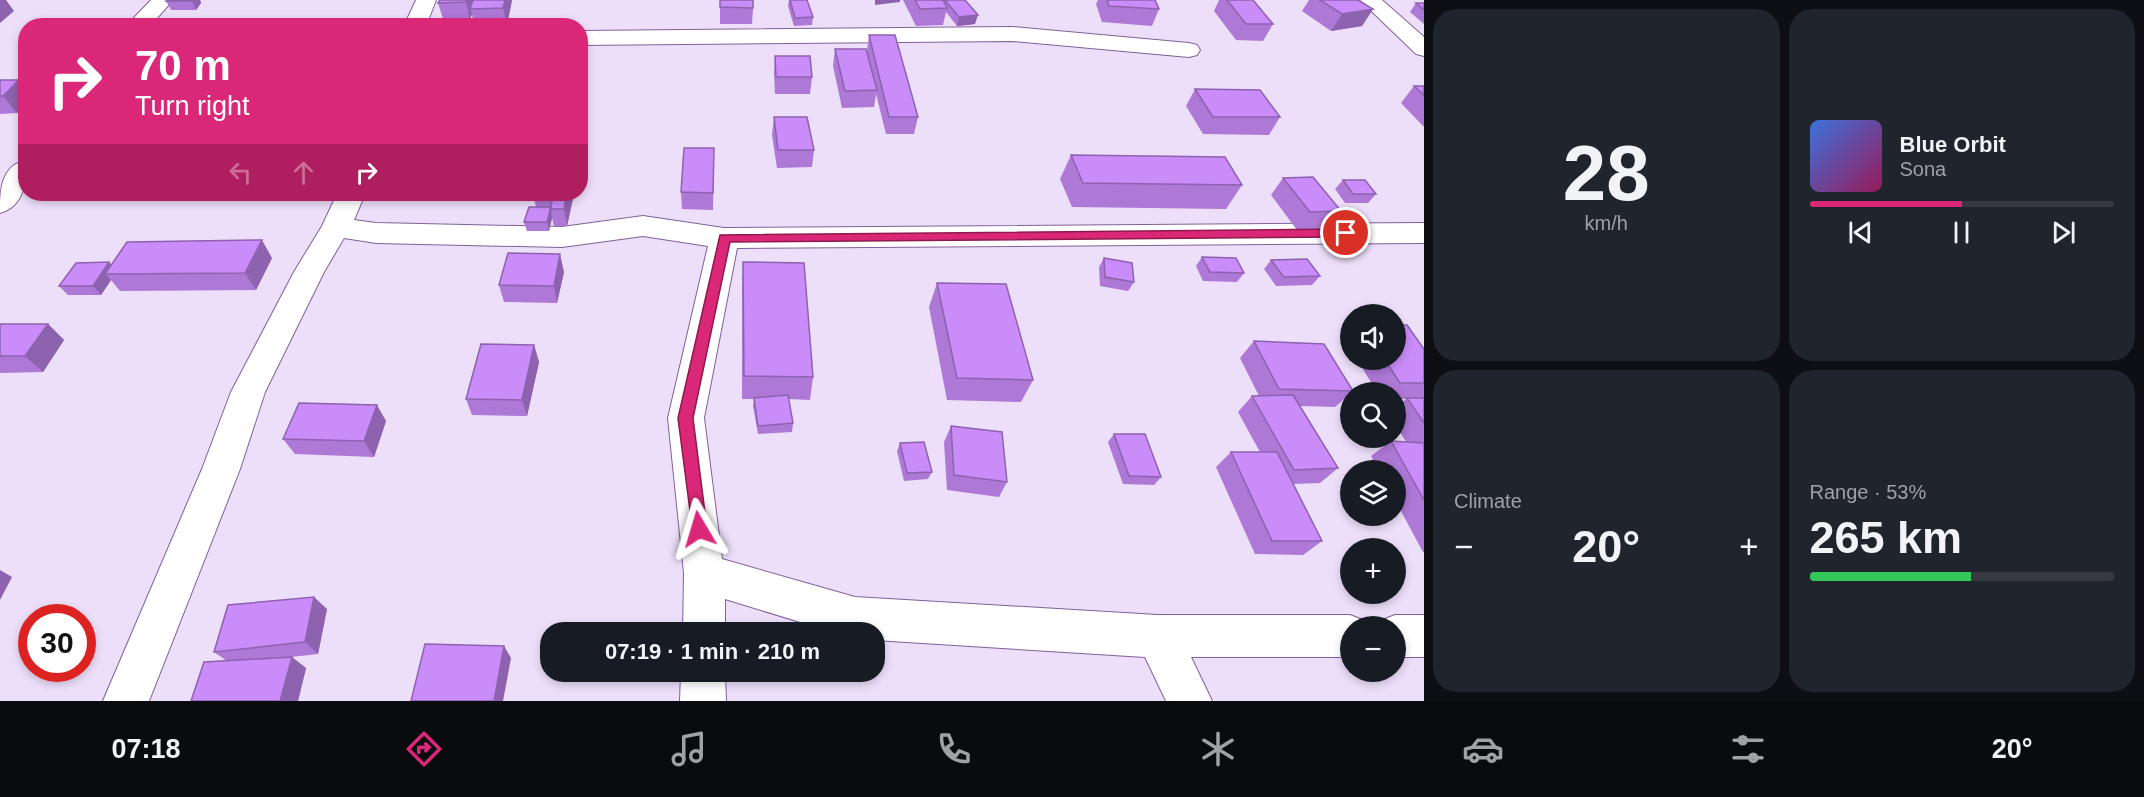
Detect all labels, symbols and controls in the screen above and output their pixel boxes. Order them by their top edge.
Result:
icon: right [36,42,114,120]
text: 70 m [135,42,231,89]
text: Turn right [135,91,250,121]
text: 28 [1563,129,1650,217]
text: Blue Orbit [1900,132,2006,157]
icon: left [224,156,257,189]
icon: ahead [287,156,320,189]
icon: right [350,156,383,189]
text: Sona [1900,158,1946,180]
pin [1320,207,1371,258]
text: km/h [1585,212,1628,234]
icon: arrive [1329,216,1362,249]
icon: previous [1844,216,1877,249]
icon: pause [1945,216,1978,249]
icon: next [2047,216,2080,249]
map controls [1340,304,1406,682]
button: sound [1340,304,1406,370]
button: search [1340,382,1406,448]
button: layers [1340,460,1406,526]
text: Range · 53% [1810,481,1926,503]
text: Climate [1454,490,1522,512]
position arrow [667,497,731,561]
text: 265 km [1810,512,1962,563]
text: 20° [1572,521,1640,572]
text: − [1454,528,1473,565]
text: + [1739,528,1759,565]
button: + [1340,538,1406,604]
speed limit sign: 30 [18,604,96,682]
button: − [1340,616,1406,682]
text: 07:19 · 1 min · 210 m [605,639,820,664]
icon: directions [403,728,445,770]
icon: music [668,728,710,770]
icon: phone [933,728,975,770]
icon: climate [1197,728,1239,770]
icon: car [1462,728,1504,770]
icon: filters [1727,728,1769,770]
text: 07:18 [111,734,180,764]
text: 20° [1992,734,2033,764]

